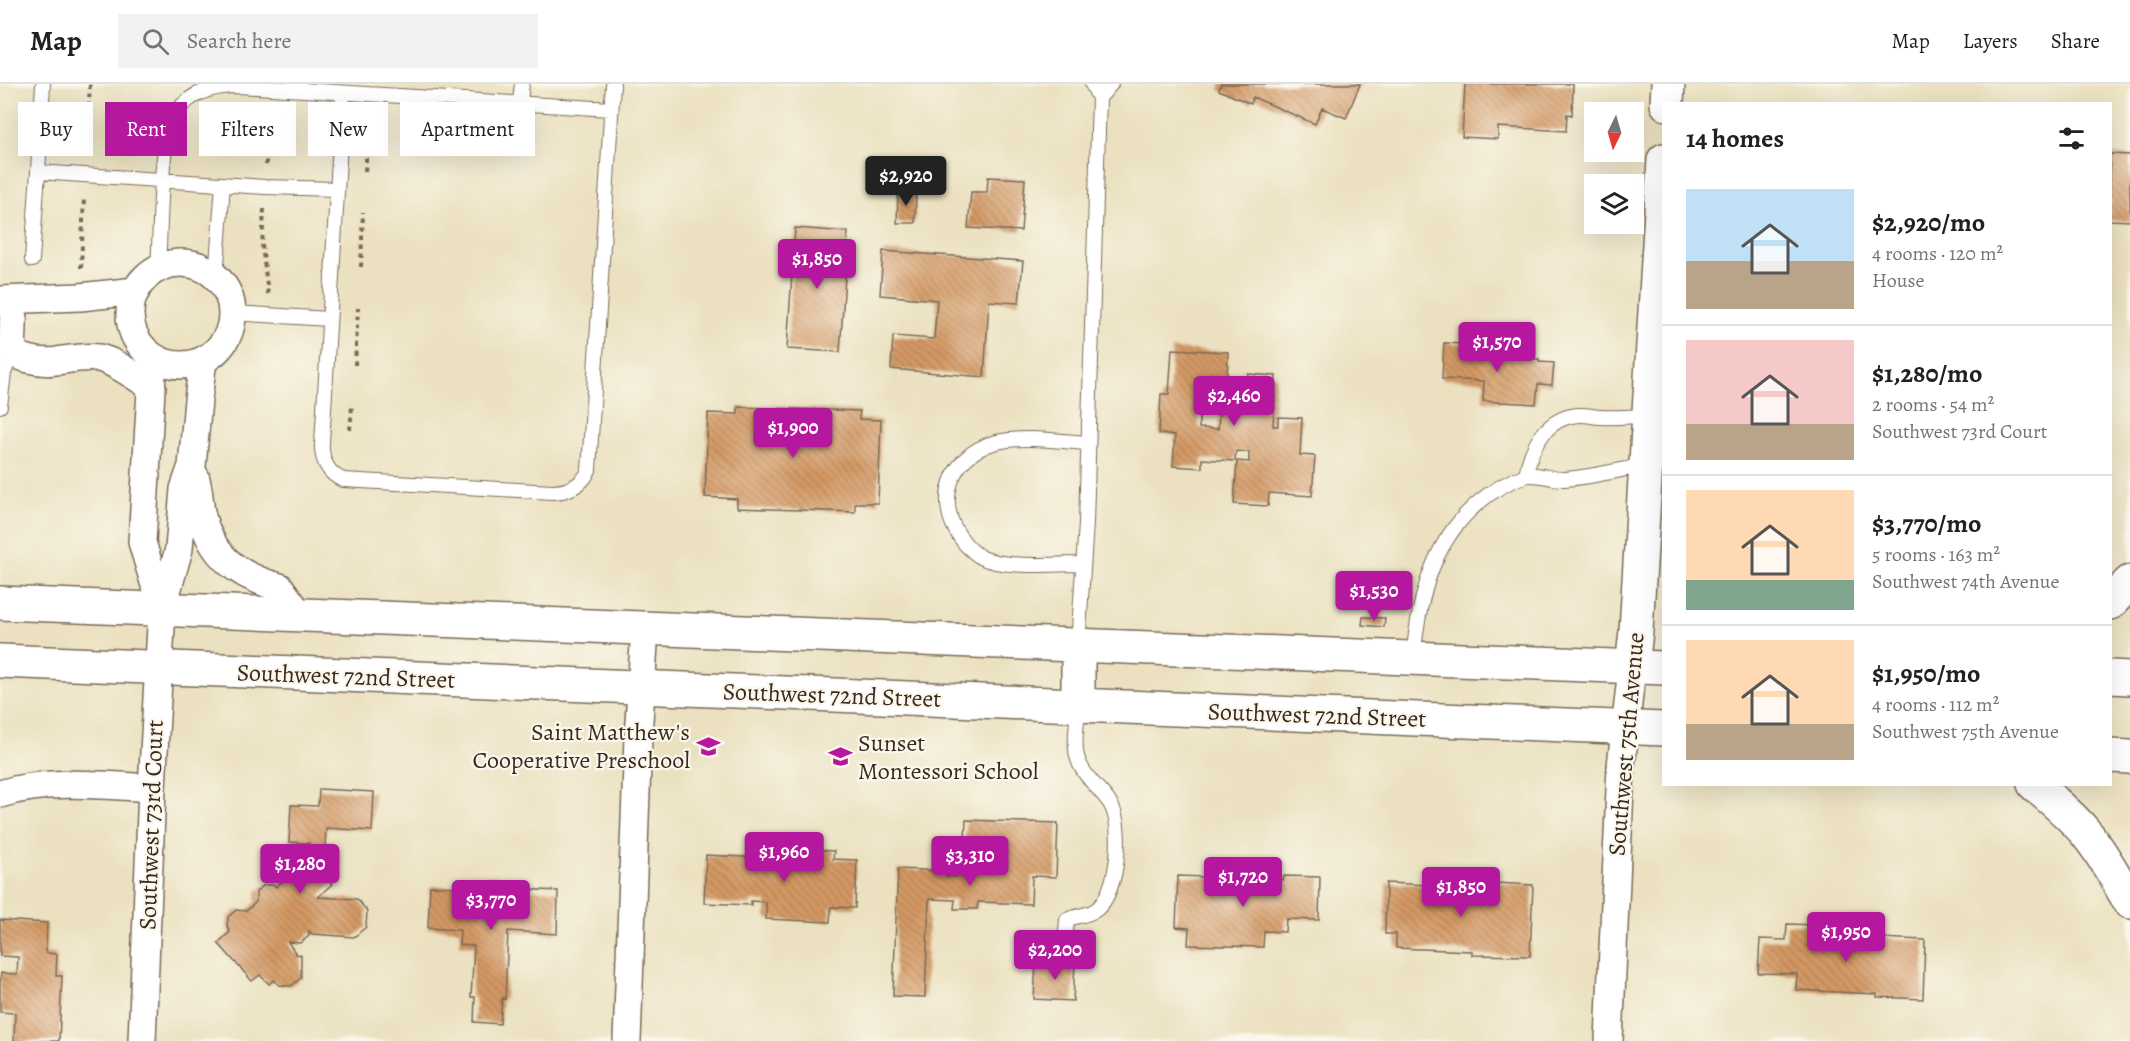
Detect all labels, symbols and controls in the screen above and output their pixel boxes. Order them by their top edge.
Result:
search box [118,14,538,68]
text: Map [30,22,82,60]
icon: search [139,25,172,58]
text: Search here [187,26,291,56]
text: Map [1891,27,1930,55]
text: Layers [1963,27,2018,55]
text: Share [2051,27,2100,55]
chip: Buy [18,102,93,156]
chip: Rent [105,102,187,156]
chip: Filters [199,102,296,156]
chip: New [308,102,388,156]
chip: Apartment [400,102,535,156]
north arrow [1584,102,1644,162]
map controls [1584,102,1644,234]
text: 14 homes [1686,121,1784,156]
icon: filters [2055,122,2088,155]
pin: $2,920 [857,156,955,207]
text: $2,920 [879,162,933,189]
button: layers [1584,174,1644,234]
text: $2,920/mo [1872,205,1985,240]
icon: home [1734,213,1806,285]
pin: $1,850 [768,239,866,290]
text: 4 rooms · 120 m² [1872,240,2003,267]
text: $1,850 [792,245,842,272]
text: House [1872,267,1924,294]
pin: $1,570 [1448,322,1546,373]
text: $1,570 [1473,328,1522,355]
text: $1,280/mo [1872,356,1982,391]
icon: home [1734,364,1806,436]
pin: $2,460 [1185,376,1283,427]
text: $2,460 [1207,382,1261,409]
text: 2 rooms · 54 m² [1872,391,1994,418]
pin: $1,900 [744,408,842,459]
text: $1,900 [767,414,819,441]
text: Southwest 73rd Court [1872,418,2047,445]
text: $3,770/mo [1872,506,1981,541]
icon: home [1734,514,1806,586]
text: 5 rooms · 163 m² [1872,541,2000,568]
text: Southwest 74th Avenue [1872,568,2059,595]
pin: $1,530 [1325,571,1423,622]
text: $1,530 [1349,577,1399,604]
street label: Southwest 75th Avenue [1600,631,1652,857]
street label: Southwest 72nd Street [236,656,456,696]
text: $1,950/mo [1872,656,1980,691]
icon: home [1734,664,1806,736]
street label: Southwest 72nd Street [722,675,942,715]
text: 4 rooms · 112 m² [1872,691,1999,718]
street label: Southwest 72nd Street [1207,695,1427,735]
place label: Saint Matthew's Cooperative Preschool [472,716,690,776]
text: Southwest 75th Avenue [1872,718,2059,745]
street label: Southwest 73rd Court [131,719,171,931]
place label: Sunset Montessori School [858,727,1039,787]
school or university icon: Saint Matthew's Cooperative Preschool [695,733,721,759]
school or university icon: Sunset Montessori School [827,744,853,770]
pin: $1,960 [735,832,833,883]
pin: $3,310 [921,836,1019,887]
text: $1,960 [759,838,809,865]
text: $3,310 [945,842,995,869]
pin: $1,280 [251,844,349,895]
text: $1,280 [274,850,326,877]
pin: $1,720 [1194,857,1292,908]
text: $1,720 [1218,863,1268,890]
pin: $1,850 [1412,867,1510,918]
text: $1,850 [1436,873,1486,900]
pin: $3,770 [442,880,540,931]
text: $3,770 [466,886,516,913]
pin: $1,950 [1797,912,1895,963]
text: $1,950 [1821,918,1871,945]
pin: $2,200 [1006,930,1104,981]
text: $2,200 [1028,936,1082,963]

